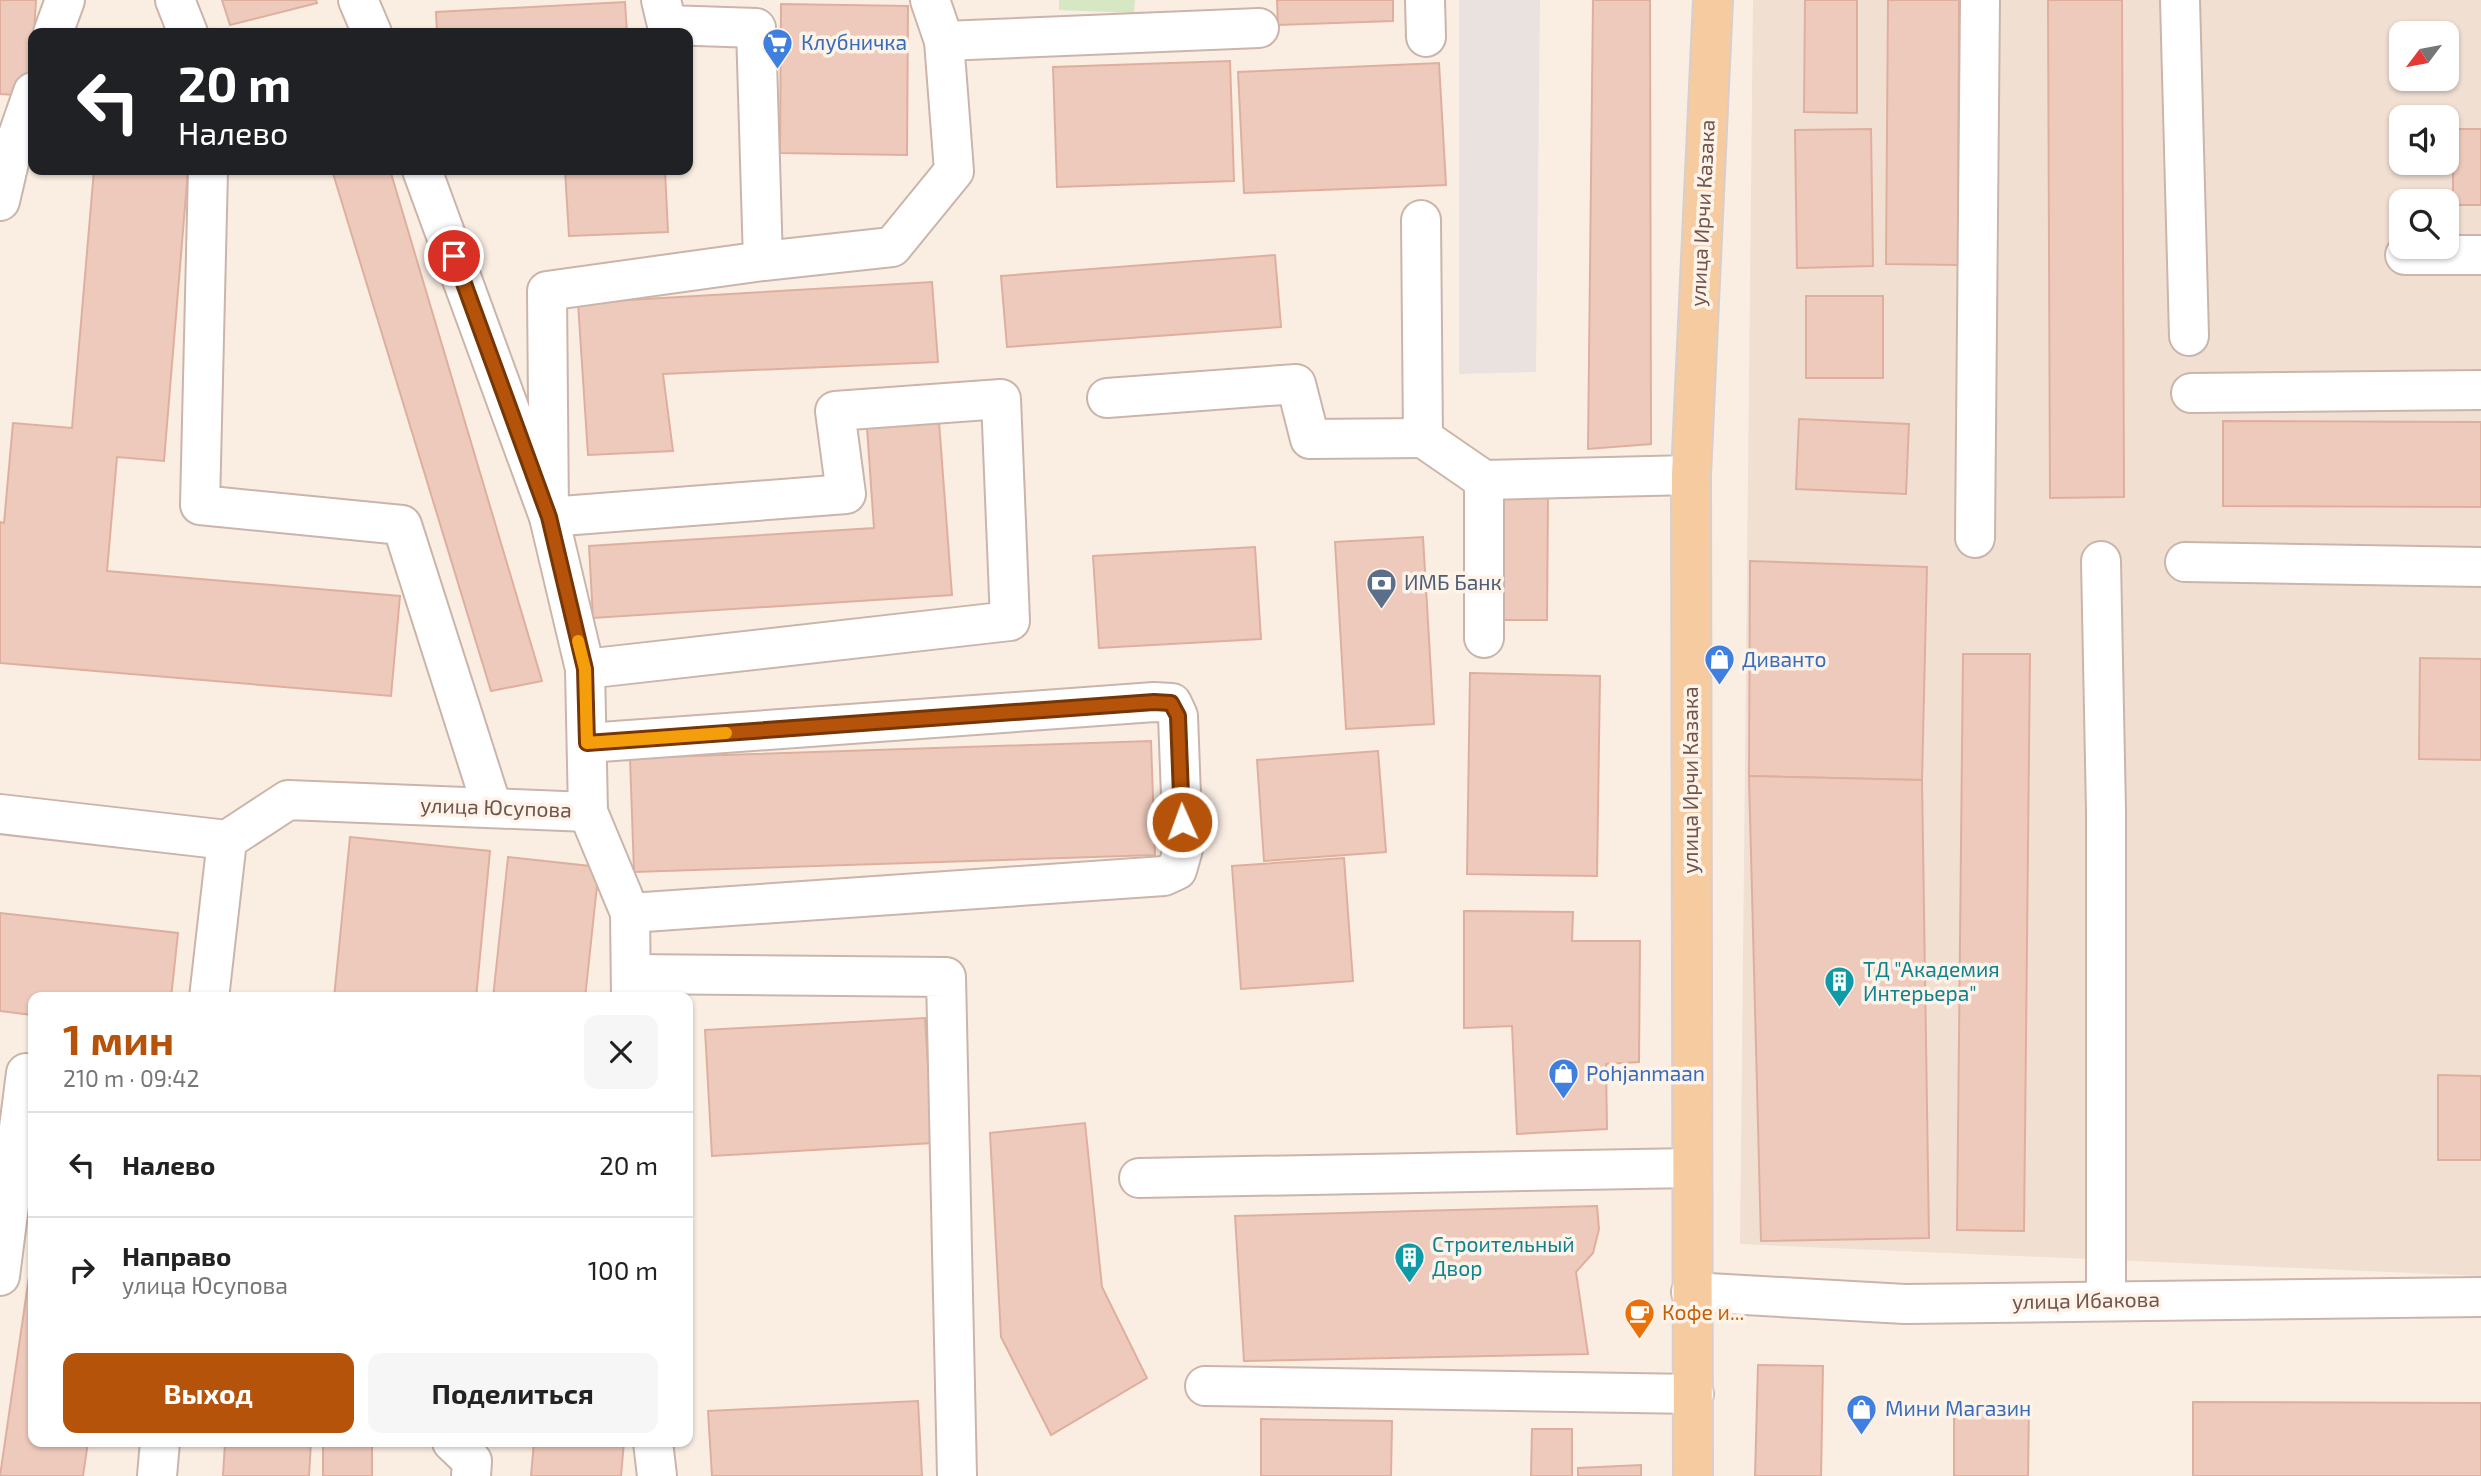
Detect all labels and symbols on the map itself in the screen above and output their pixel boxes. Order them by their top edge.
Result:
north arrow [2389,21,2459,91]
supermarket icon: Клубничка [761,26,795,70]
place label: Клубничка [801,29,907,55]
street label: улица Ирчи Казака [1684,119,1720,307]
pin [424,226,484,286]
bank icon: ИМБ Банк [1364,566,1398,610]
place label: ИМБ Банк [1404,569,1502,594]
shop icon: Диванто [1702,643,1736,687]
place label: Диванто [1742,646,1826,671]
street label: улица Ирчи Казака [1677,686,1703,874]
position arrow [1145,785,1219,859]
street label: улица Юсупова [420,791,572,823]
place label: ТД "Академия Интерьера" [1863,956,2000,1005]
building icon: ТД "Академия Интерьера" [1823,965,1857,1009]
shop icon: Pohjanmaan [1546,1057,1580,1101]
place label: Pohjanmaan [1586,1060,1705,1086]
place label: Строительный Двор [1432,1231,1575,1280]
building icon: Строительный Двор [1392,1240,1426,1284]
street label: улица Ибакова [2012,1286,2160,1314]
cafe icon: Кофе и... [1622,1296,1656,1340]
place label: Кофе и... [1662,1299,1744,1324]
shop icon: Мини Магазин [1845,1392,1879,1436]
place label: Мини Магазин [1885,1395,2031,1420]

